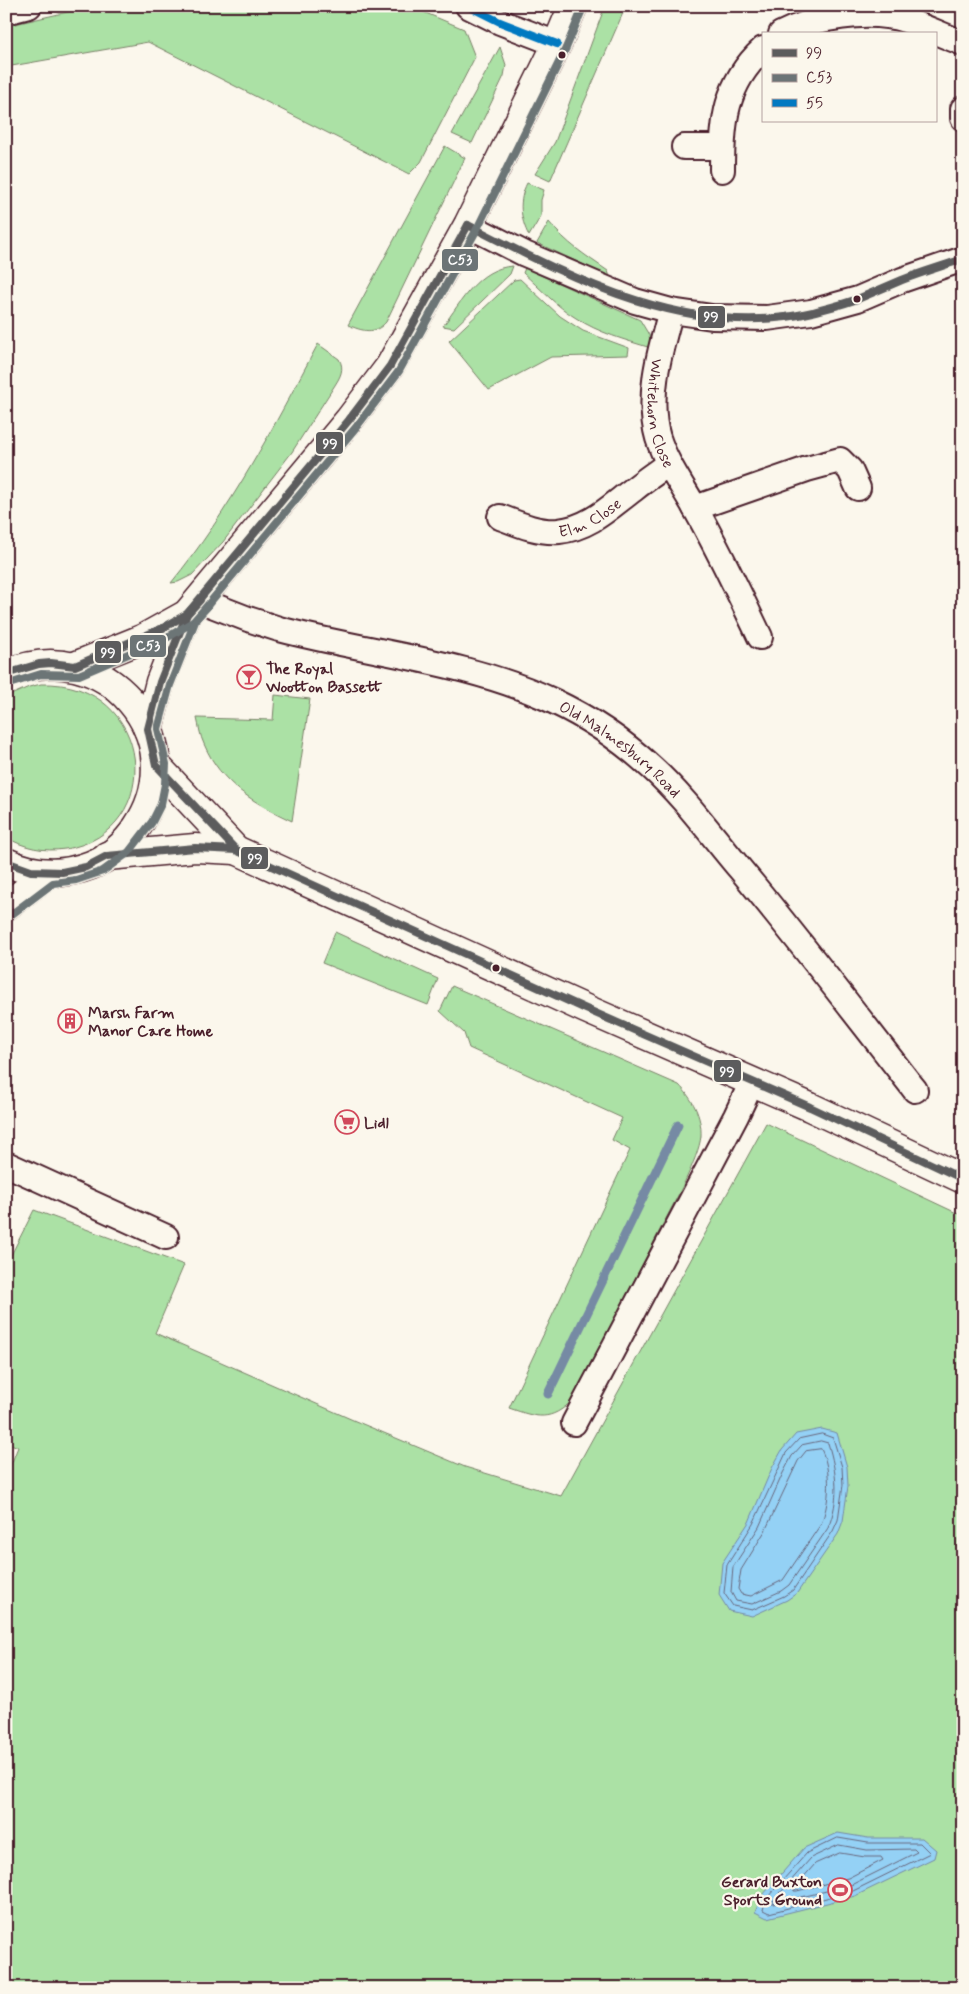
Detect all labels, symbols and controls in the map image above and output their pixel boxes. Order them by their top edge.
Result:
legend [762,32,936,122]
text: 99 [806,44,822,64]
unlabelled marker [557,50,567,60]
text: C53 [806,68,832,88]
text: 55 [806,94,823,114]
line badge: C53 [441,248,479,272]
text: C53 [448,251,472,269]
unlabelled marker [852,294,862,304]
line badge: 99 [697,305,726,329]
text: 99 [703,308,719,326]
street label: Whitehorn Close [641,357,678,472]
line badge: 99 [315,431,344,455]
text: 99 [322,435,338,453]
street label: Elm Close [557,494,626,543]
line badge: C53 [129,634,167,658]
text: C53 [136,637,160,655]
line badge: 99 [94,640,122,664]
text: 99 [100,644,116,662]
place label: The Royal Wootton Bassett [265,659,383,698]
bar icon: The Royal Wootton Bassett [236,664,262,690]
street label: Old Malmesbury Road [555,697,685,803]
line badge: 99 [240,846,269,870]
text: 99 [247,850,263,868]
unlabelled marker [491,963,501,973]
place label: Marsh Farm Manor Care Home [88,1003,214,1042]
building icon: Marsh Farm Manor Care Home [57,1008,83,1034]
line badge: 99 [713,1059,742,1083]
text: 99 [719,1063,735,1081]
supermarket icon: Lidl [334,1109,360,1135]
place label: Lidl [364,1113,389,1134]
place label: Gerard Buxton Sports Ground [721,1872,822,1911]
sports icon: Gerard Buxton Sports Ground [827,1877,853,1903]

